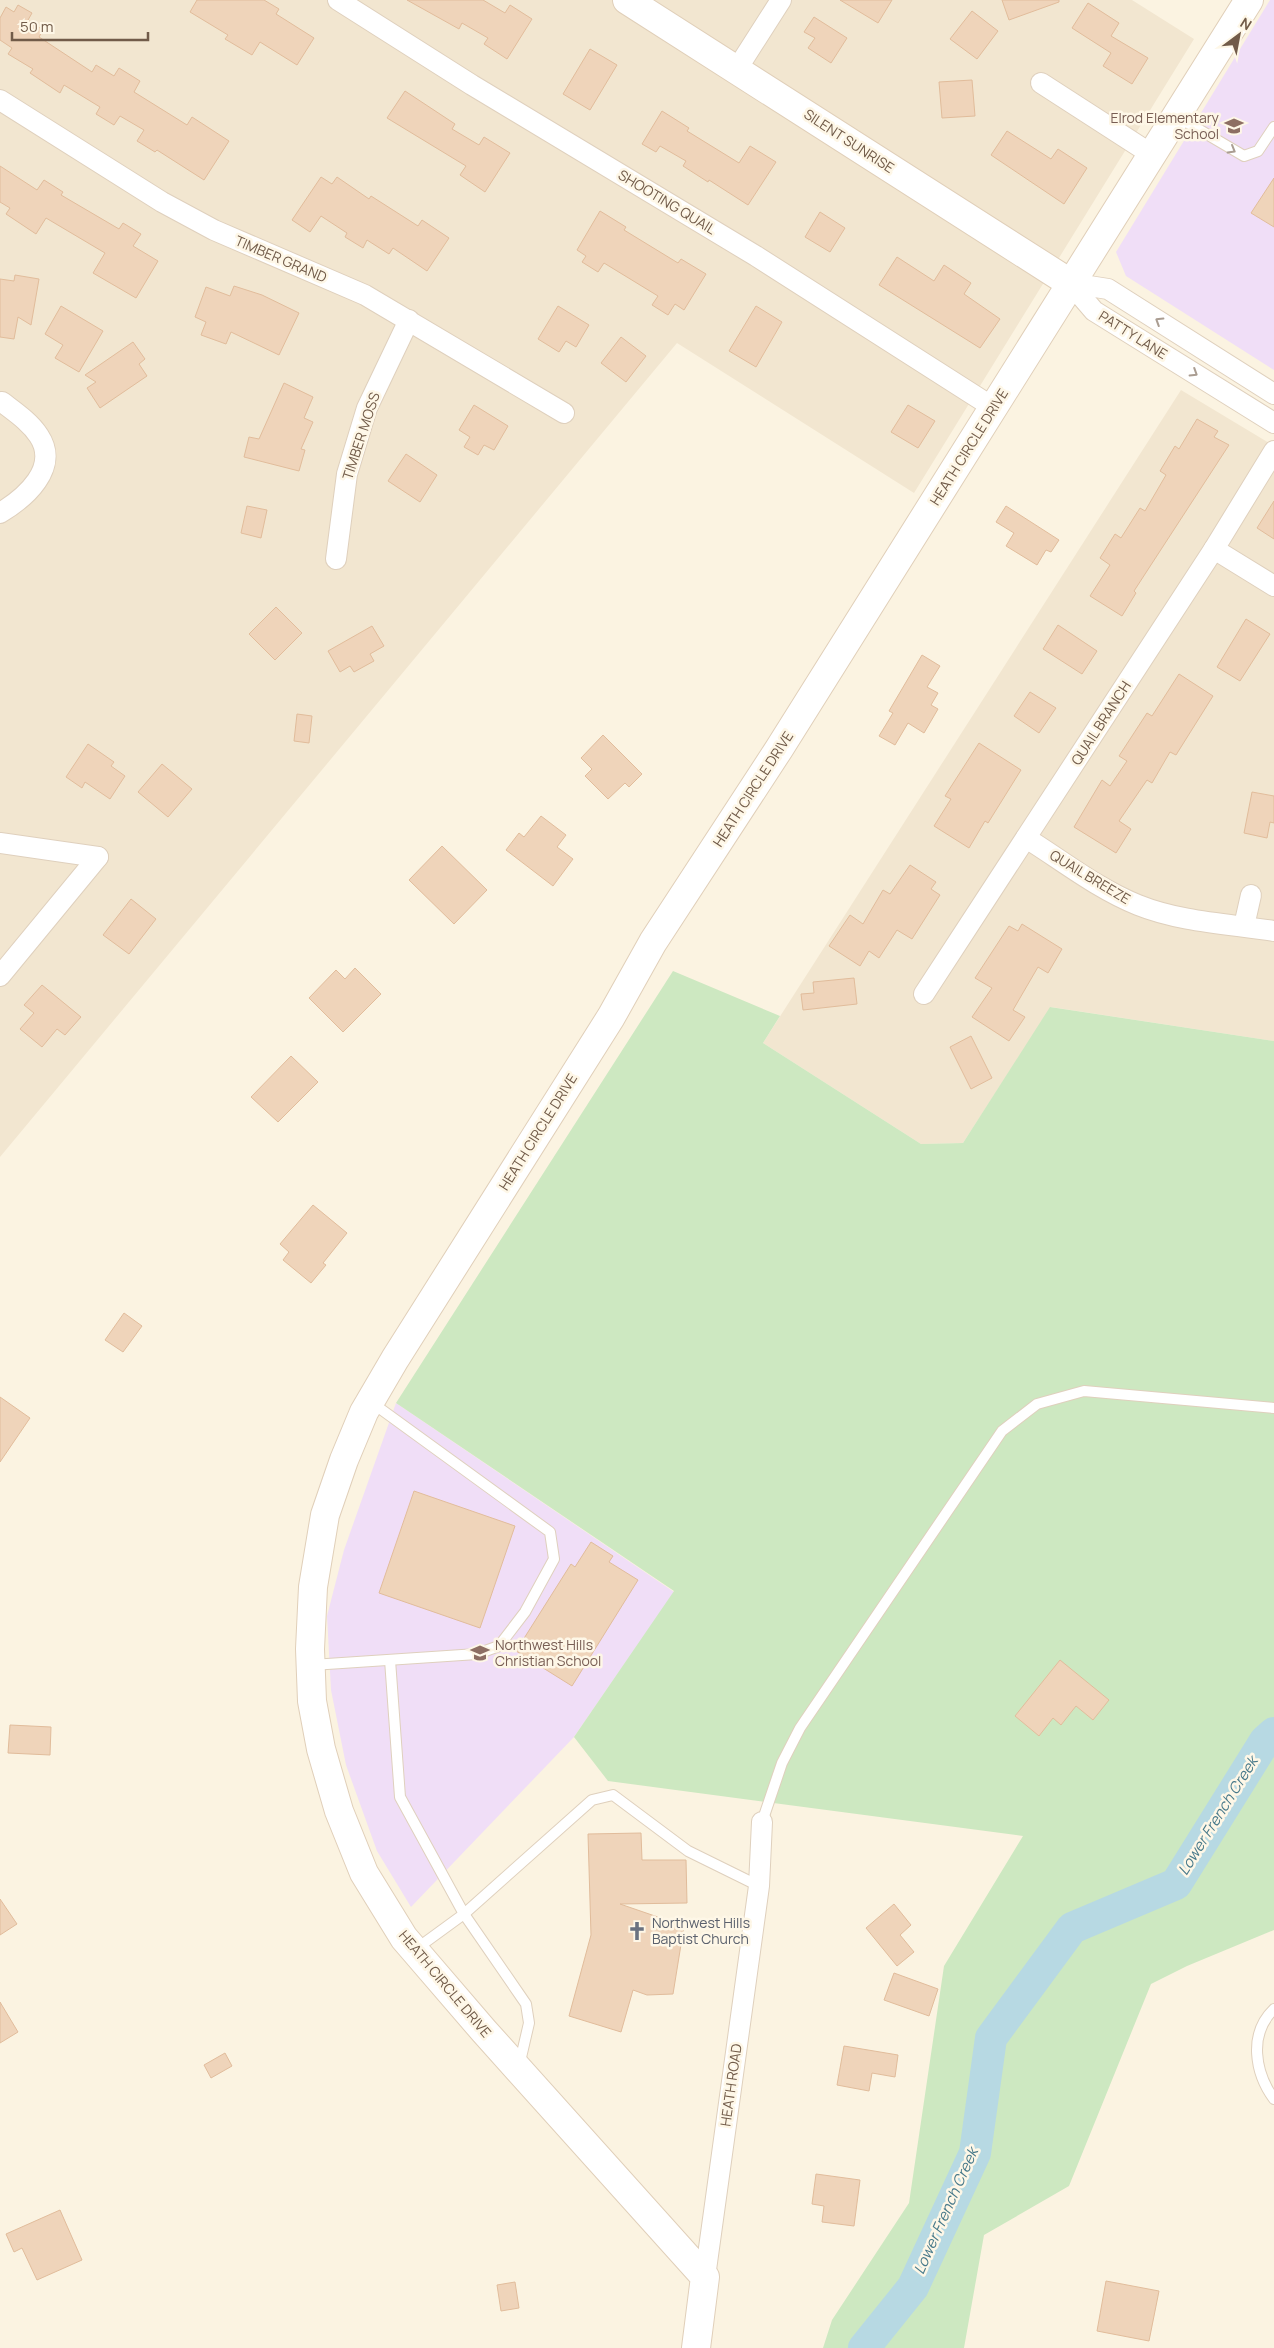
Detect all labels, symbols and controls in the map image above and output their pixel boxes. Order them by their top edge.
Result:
scale bar [12,10,149,42]
north arrow [1214,10,1264,60]
text: N [1237,13,1255,34]
text: 50 m [20,16,54,37]
street label: SILENT SUNRISE [800,104,898,177]
place label: Elrod Elementary School [1110,108,1220,143]
school or university icon: Elrod Elementary School [1223,115,1245,137]
one-way arrow [1226,144,1235,154]
street label: SHOOTING QUAIL [615,165,720,238]
street label: TIMBER GRAND [232,231,330,286]
street label: PATTY LANE [1095,306,1171,363]
one-way arrow [1155,318,1165,327]
one-way arrow [1188,367,1197,377]
street label: HEATH CIRCLE DRIVE [925,385,1012,509]
street label: TIMBER MOSS [337,389,384,482]
street label: QUAIL BRANCH [1066,677,1135,768]
street label: HEATH CIRCLE DRIVE [708,727,797,850]
street label: QUAIL BREEZE [1046,845,1134,908]
street label: HEATH CIRCLE DRIVE [494,1070,581,1194]
place label: Northwest Hills Christian School [495,1635,601,1670]
school or university icon: Northwest Hills Christian School [469,1642,491,1664]
water label: Lower French Creek [1173,1750,1264,1879]
place label: Northwest Hills Baptist Church [652,1913,750,1948]
church icon: Northwest Hills Baptist Church [626,1920,648,1942]
street label: HEATH CIRCLE DRIVE [395,1926,496,2041]
street label: HEATH ROAD [715,2042,746,2127]
water label: Lower French Creek [908,2142,984,2277]

